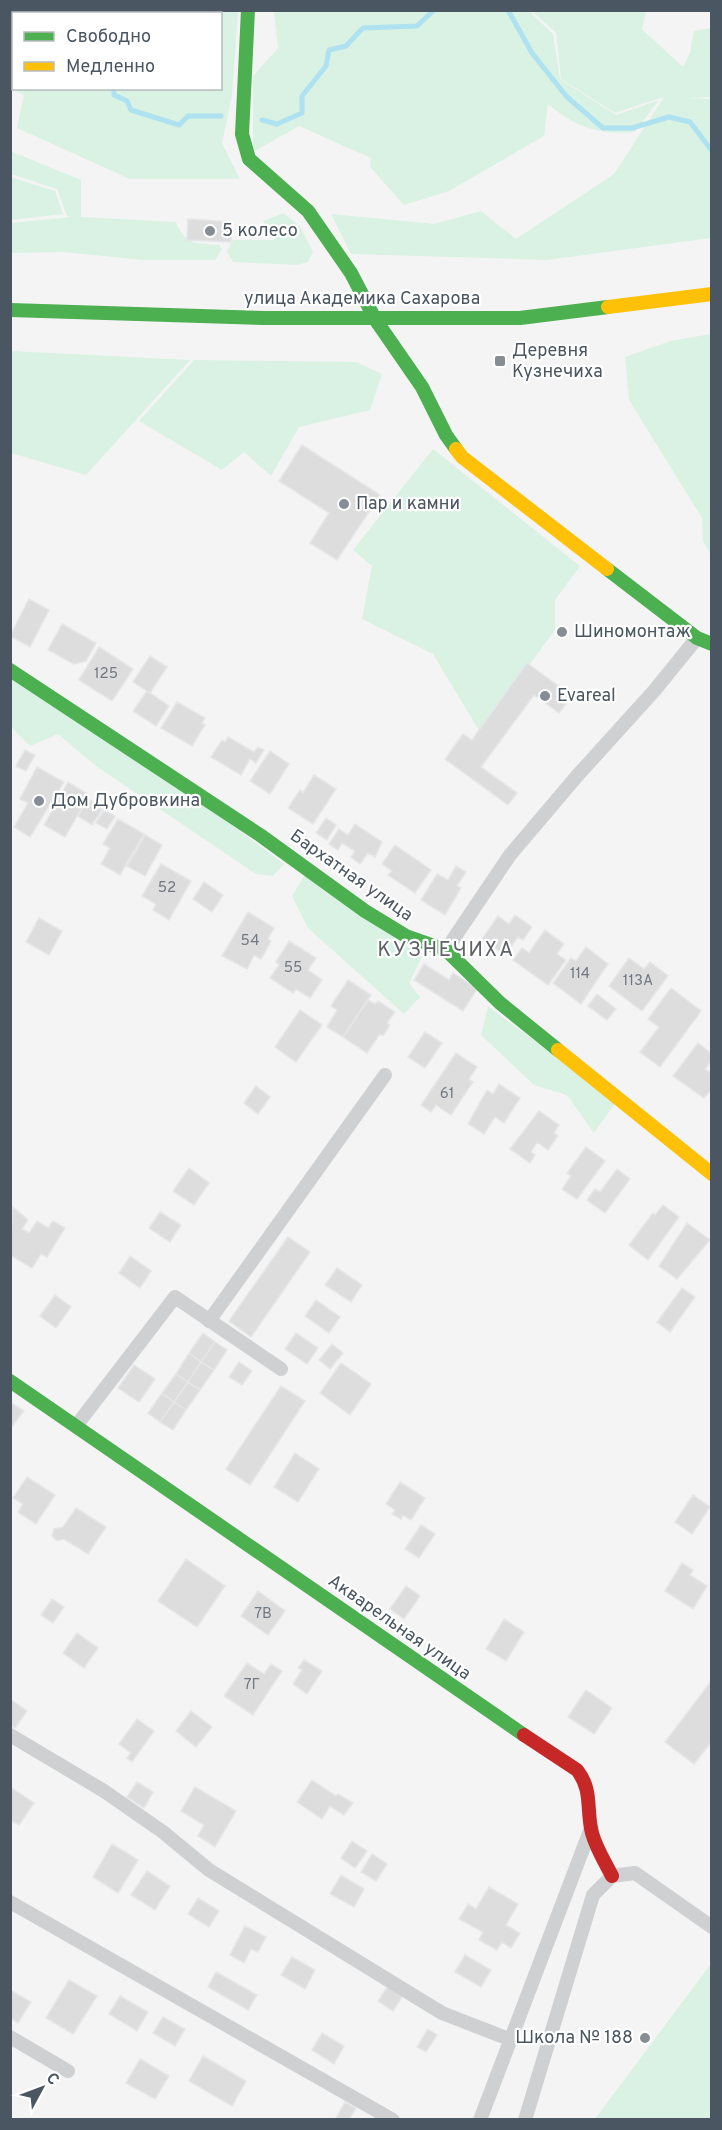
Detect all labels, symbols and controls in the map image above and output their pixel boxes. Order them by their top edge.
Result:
legend [12,12,222,90]
text: Свободно [66,26,151,49]
text: Медленно [66,56,155,79]
place label: 5 колесо [222,220,298,243]
marker: 5 колесо [203,224,217,238]
street label: улица Академика Сахарова [244,288,480,311]
place label: Деревня Кузнечиха [512,340,603,384]
marker: Деревня Кузнечиха [493,354,507,368]
place label: Пар и камни [356,493,460,516]
marker: Пар и камни [337,497,351,511]
place label: Шиномонтаж [574,621,691,644]
marker: Шиномонтаж [555,625,569,639]
house number: 125 [94,665,118,684]
place label: Evareal [557,685,616,708]
marker: Evareal [538,689,552,703]
place label: Дом Дубровкина [51,790,200,813]
marker: Дом Дубровкина [32,794,46,808]
street label: Бархатная улица [285,825,417,927]
house number: 52 [158,879,176,898]
house number: 54 [241,932,259,951]
district label: КУЗНЕЧИХА [377,937,515,964]
house number: 55 [284,959,302,978]
house number: 114 [570,965,590,984]
house number: 113А [623,972,653,991]
house number: 61 [440,1085,454,1104]
street label: Акварельная улица [323,1570,475,1686]
house number: 7В [254,1605,272,1624]
house number: 7Г [244,1676,260,1695]
place label: Школа № 188 [515,2027,633,2050]
marker: Школа № 188 [638,2031,652,2045]
north arrow [12,2058,72,2118]
text: С [41,2069,63,2090]

